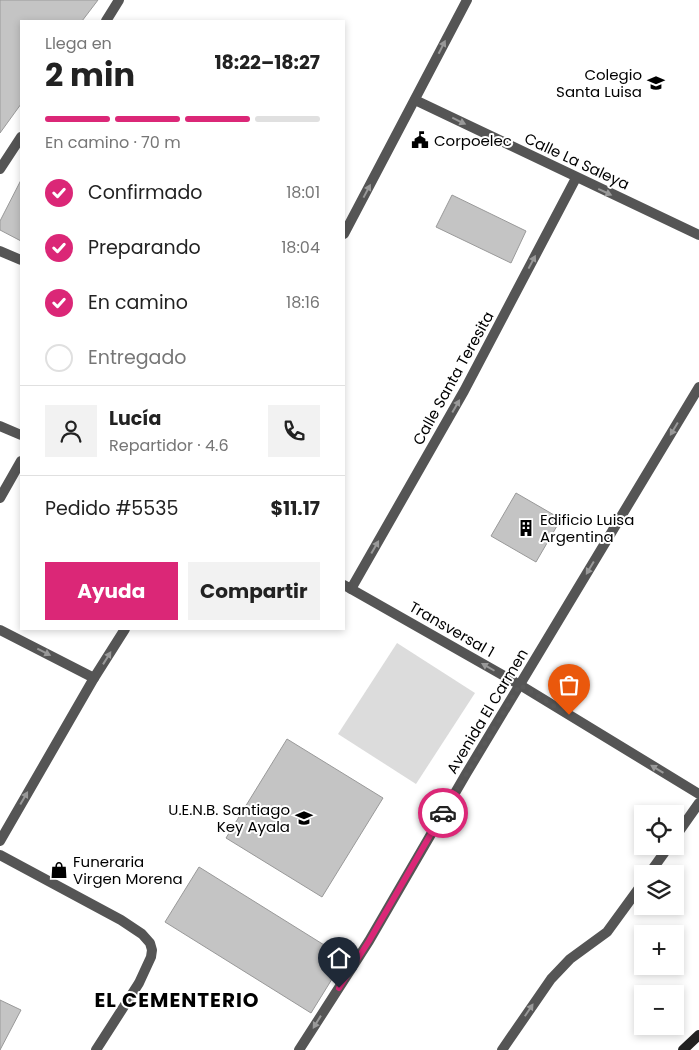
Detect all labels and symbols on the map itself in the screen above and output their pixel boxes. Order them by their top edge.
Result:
one-way arrow [438,40,446,54]
place label: Colegio Santa Luisa [556,64,642,102]
school or university icon: Colegio Santa Luisa [646,73,666,93]
one-way arrow [452,117,466,125]
street label: Calle La Saleya [521,127,633,195]
public building icon: Corpoelec [410,130,430,150]
place label: Corpoelec [434,130,512,151]
one-way arrow [363,184,371,198]
one-way arrow [598,188,612,196]
one-way arrow [528,255,536,269]
street label: Calle Santa Teresita [407,307,499,449]
one-way arrow [451,399,460,412]
one-way arrow [669,423,678,436]
place label: Edificio Luisa Argentina [540,509,634,547]
building icon: Edificio Luisa Argentina [516,518,536,538]
one-way arrow [371,539,379,554]
one-way arrow [586,562,595,575]
street label: Transversal 1 [406,596,498,662]
street label: Avenida El Carmen [441,645,533,777]
one-way arrow [36,648,51,656]
one-way arrow [102,652,111,665]
one-way arrow [481,663,495,671]
pin [548,664,590,715]
one-way arrow [651,764,664,773]
courier [418,788,468,838]
one-way arrow [20,792,29,805]
place label: U.E.N.B. Santiago Key Ayala [168,799,290,837]
school or university icon: U.E.N.B. Santiago Key Ayala [294,808,314,828]
place label: Funeraria Virgen Morena [73,851,183,889]
shop icon: Funeraria Virgen Morena [49,860,69,880]
pin [318,937,360,988]
district label: EL CEMENTERIO [94,986,260,1014]
one-way arrow [525,1003,534,1017]
one-way arrow [312,1016,322,1029]

